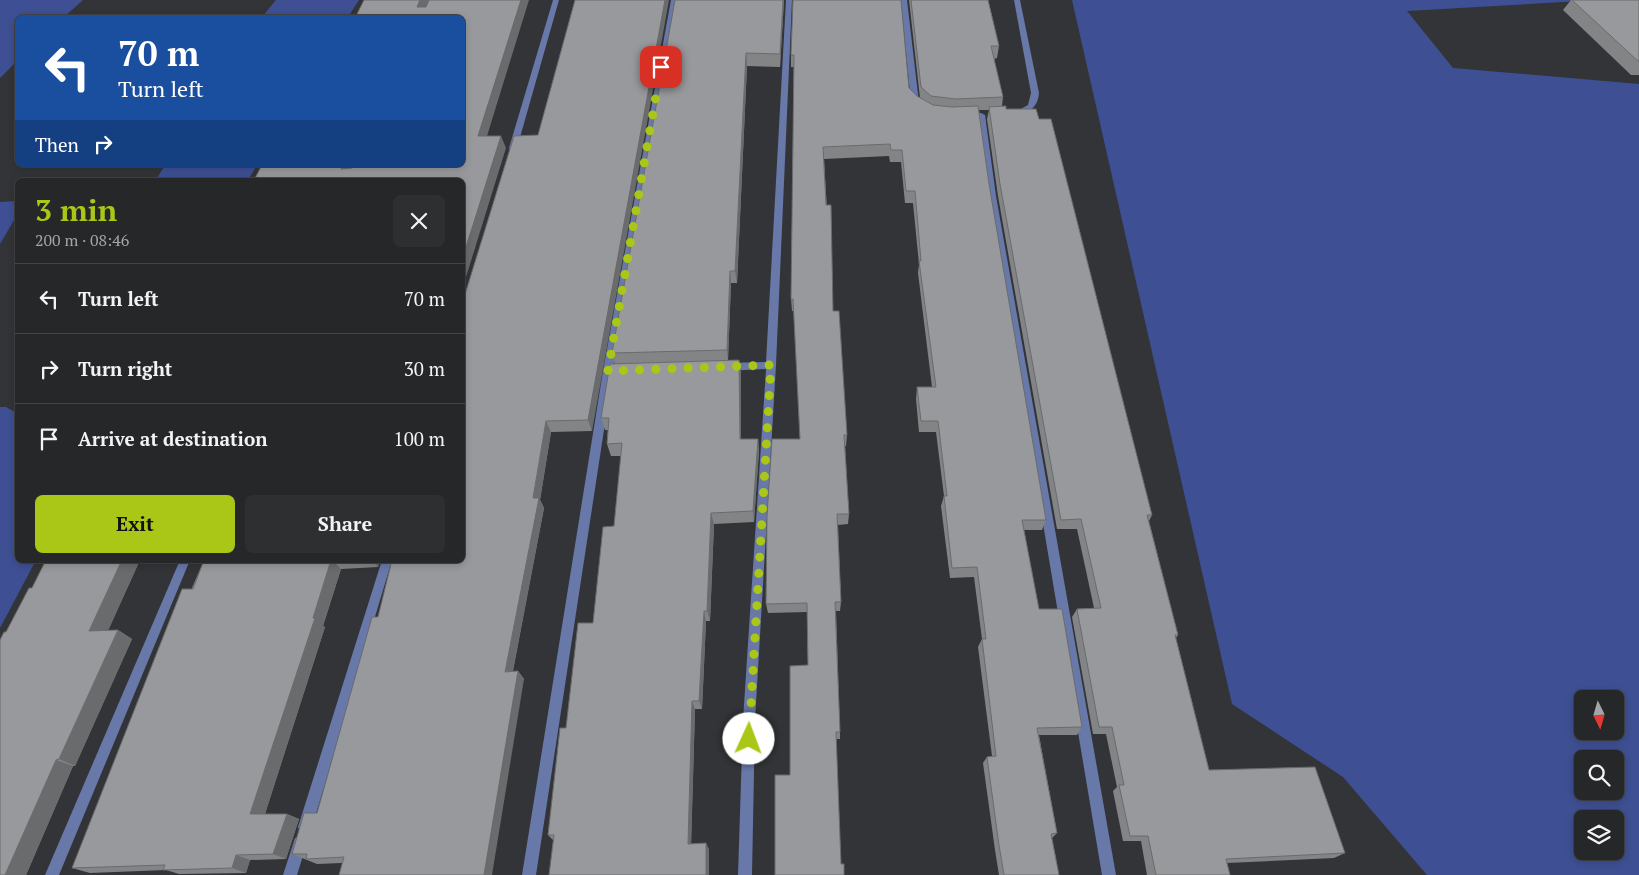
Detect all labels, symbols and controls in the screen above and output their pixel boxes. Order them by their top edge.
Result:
text: 70 m [118,30,199,76]
icon: left [35,35,100,100]
pin [640,46,682,88]
icon: arrive [647,53,675,81]
text: Turn left [118,74,204,103]
icon: right [89,130,117,158]
text: Then [35,132,79,157]
text: 3 min [35,190,117,230]
button: close [393,195,445,247]
text: 200 m · 08:46 [35,229,129,251]
icon: left [35,285,63,313]
text: Turn left [78,286,159,311]
text: 70 m [404,286,445,311]
icon: right [35,355,63,383]
text: Turn right [78,356,172,381]
text: 30 m [404,356,445,381]
icon: arrive [35,425,63,453]
text: Arrive at destination [78,426,267,451]
text: 100 m [394,426,445,451]
button: Exit [35,495,235,553]
button: Share [245,495,445,553]
north arrow [1574,690,1624,740]
map controls [1574,690,1624,860]
position arrow [722,712,774,764]
button: search [1574,750,1624,800]
button: layers [1574,810,1624,860]

